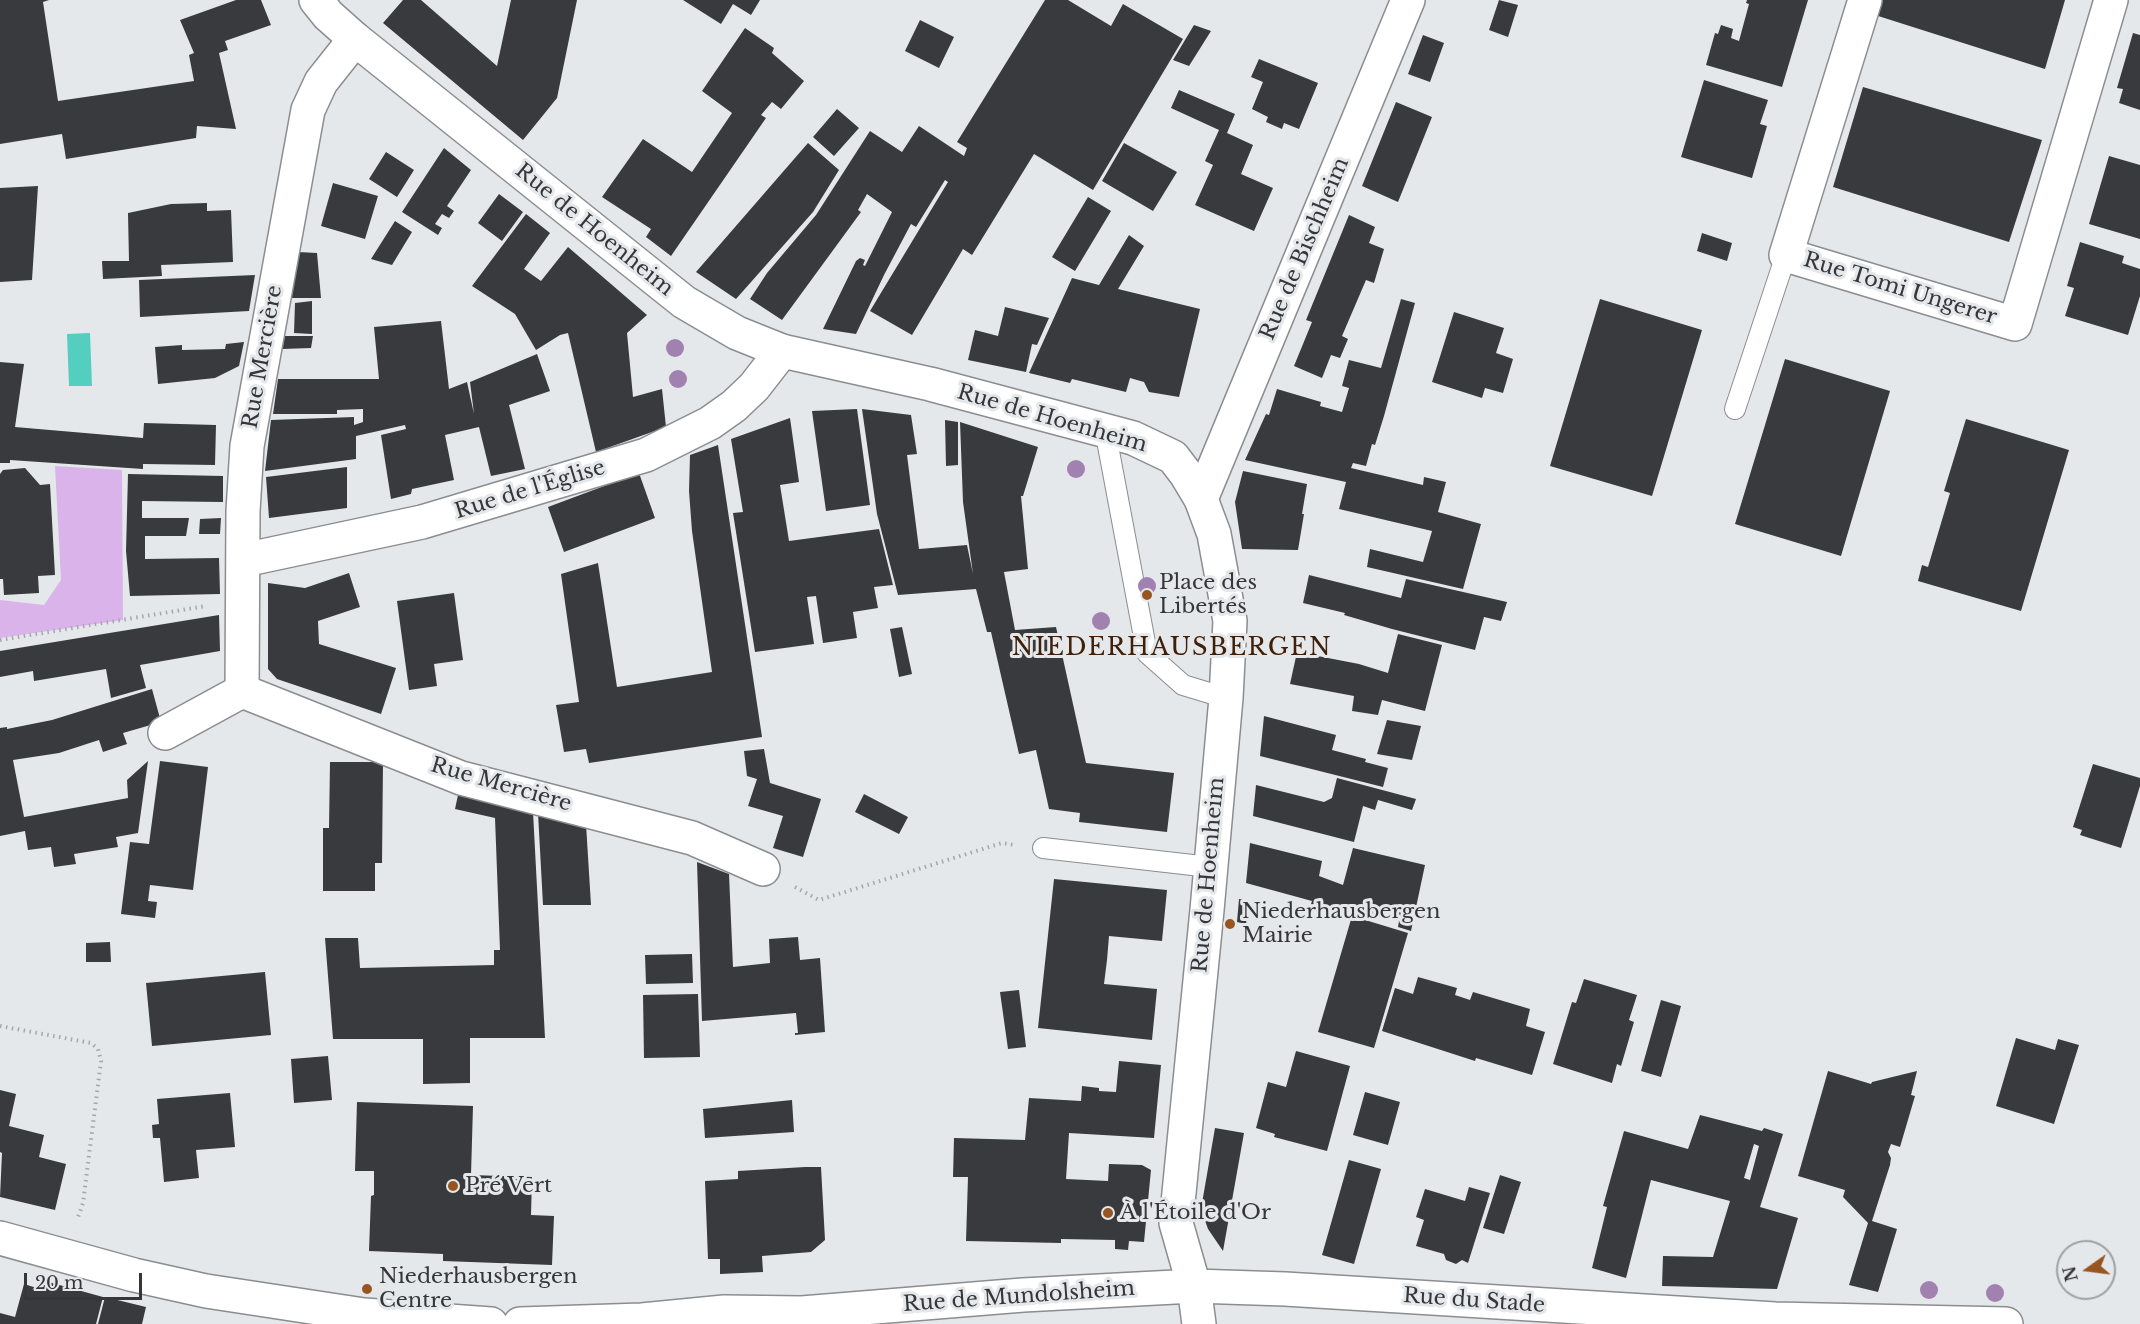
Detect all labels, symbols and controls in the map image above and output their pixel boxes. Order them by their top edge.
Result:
street label: Rue de Bischheim [1255,154,1355,344]
street label: Rue de Hoenheim [510,158,678,302]
street label: Rue Tomi Ungerer [1800,248,2000,330]
street label: Rue Mercière [238,283,288,431]
street label: Rue de Hoenheim [954,380,1150,458]
street label: Rue de l'Église [452,455,608,525]
place label: Place des Libertés [1159,570,1257,620]
marker: Place des Libertés [1140,588,1154,602]
district label: NIEDERHAUSBERGEN [1012,634,1332,662]
street label: Rue Mercière [428,753,574,817]
street label: Rue de Hoenheim [1188,776,1230,974]
place label: Niederhausbergen Mairie [1242,899,1441,949]
marker: Niederhausbergen Mairie [1223,917,1237,931]
place label: Pré Vert [465,1173,552,1199]
marker: Pré Vert [446,1179,460,1193]
place label: À l'Étoile d'Or [1120,1200,1271,1226]
marker: À l'Étoile d'Or [1101,1206,1115,1220]
north arrow [2056,1240,2116,1300]
scale bar [27,1261,146,1299]
place label: Niederhausbergen Centre [379,1264,578,1314]
text: N [2059,1264,2082,1284]
text: 20 m [35,1272,83,1294]
street label: Rue de Mundolsheim [902,1276,1136,1318]
marker: Niederhausbergen Centre [360,1282,374,1296]
street label: Rue du Stade [1402,1283,1546,1319]

